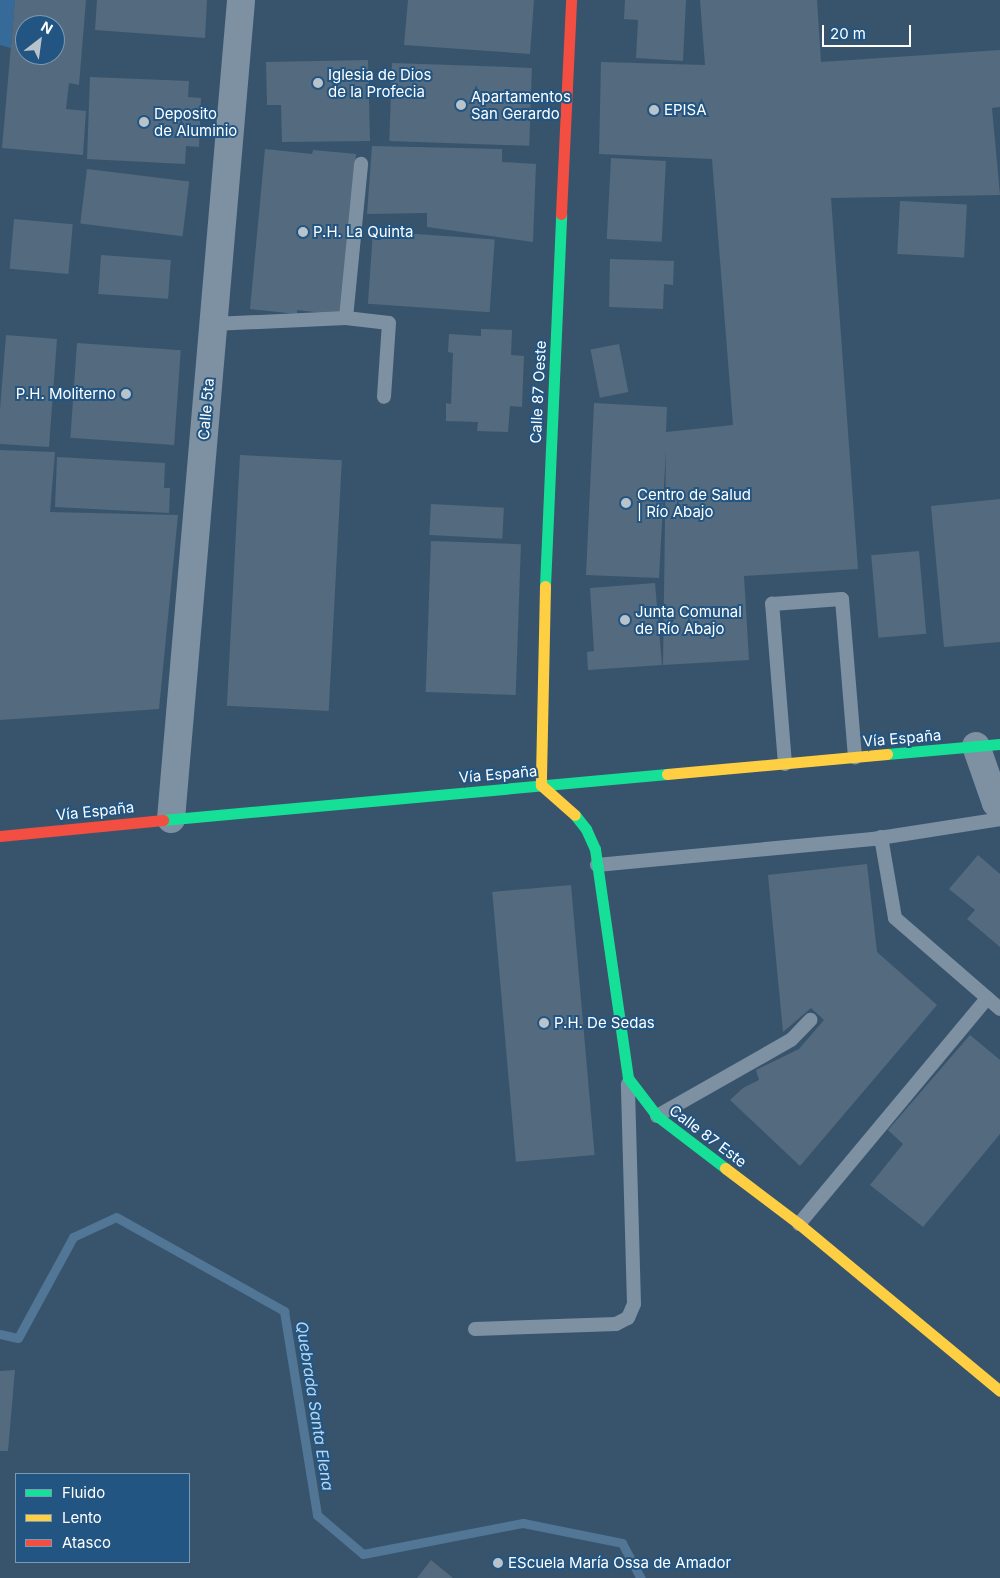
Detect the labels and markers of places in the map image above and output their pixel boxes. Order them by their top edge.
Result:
place label: Iglesia de Dios de la Profecia [328,65,431,100]
marker: Iglesia de Dios de la Profecia [312,77,324,89]
place label: Apartamentos San Gerardo [471,87,571,122]
marker: Apartamentos San Gerardo [455,99,467,111]
place label: EPISA [664,101,707,119]
place label: Deposito de Aluminio [154,104,237,139]
marker: EPISA [648,104,660,116]
marker: Deposito de Aluminio [138,116,150,128]
place label: P.H. La Quinta [313,223,413,241]
marker: P.H. La Quinta [297,226,309,238]
place label: P.H. Moliterno [16,385,116,403]
marker: P.H. Moliterno [120,388,132,400]
place label: Centro de Salud | Río Abajo [637,485,751,520]
marker: Centro de Salud | Río Abajo [619,496,633,510]
place label: Junta Comunal de Río Abajo [635,602,742,637]
marker: Junta Comunal de Río Abajo [619,614,631,626]
place label: P.H. De Sedas [554,1014,655,1032]
marker: P.H. De Sedas [538,1017,550,1029]
place label: EScuela María Ossa de Amador [508,1554,731,1572]
marker: EScuela María Ossa de Amador [492,1557,504,1569]

